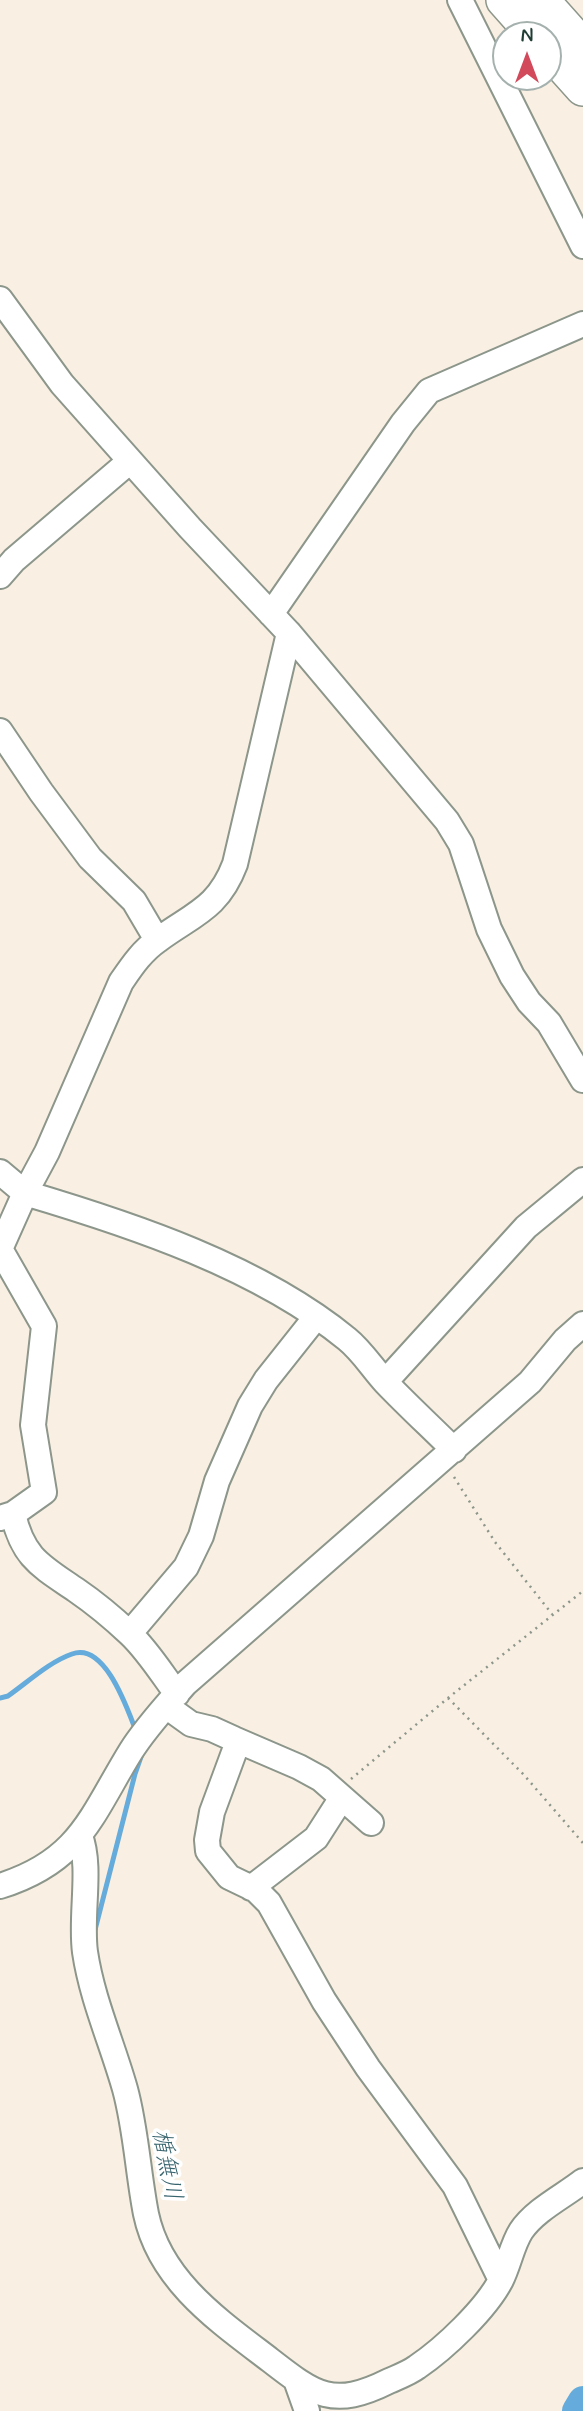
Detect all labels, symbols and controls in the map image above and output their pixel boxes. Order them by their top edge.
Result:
north arrow [492,21,562,91]
text: N [521,24,533,49]
water label: 楯無川 [144,2127,186,2203]

